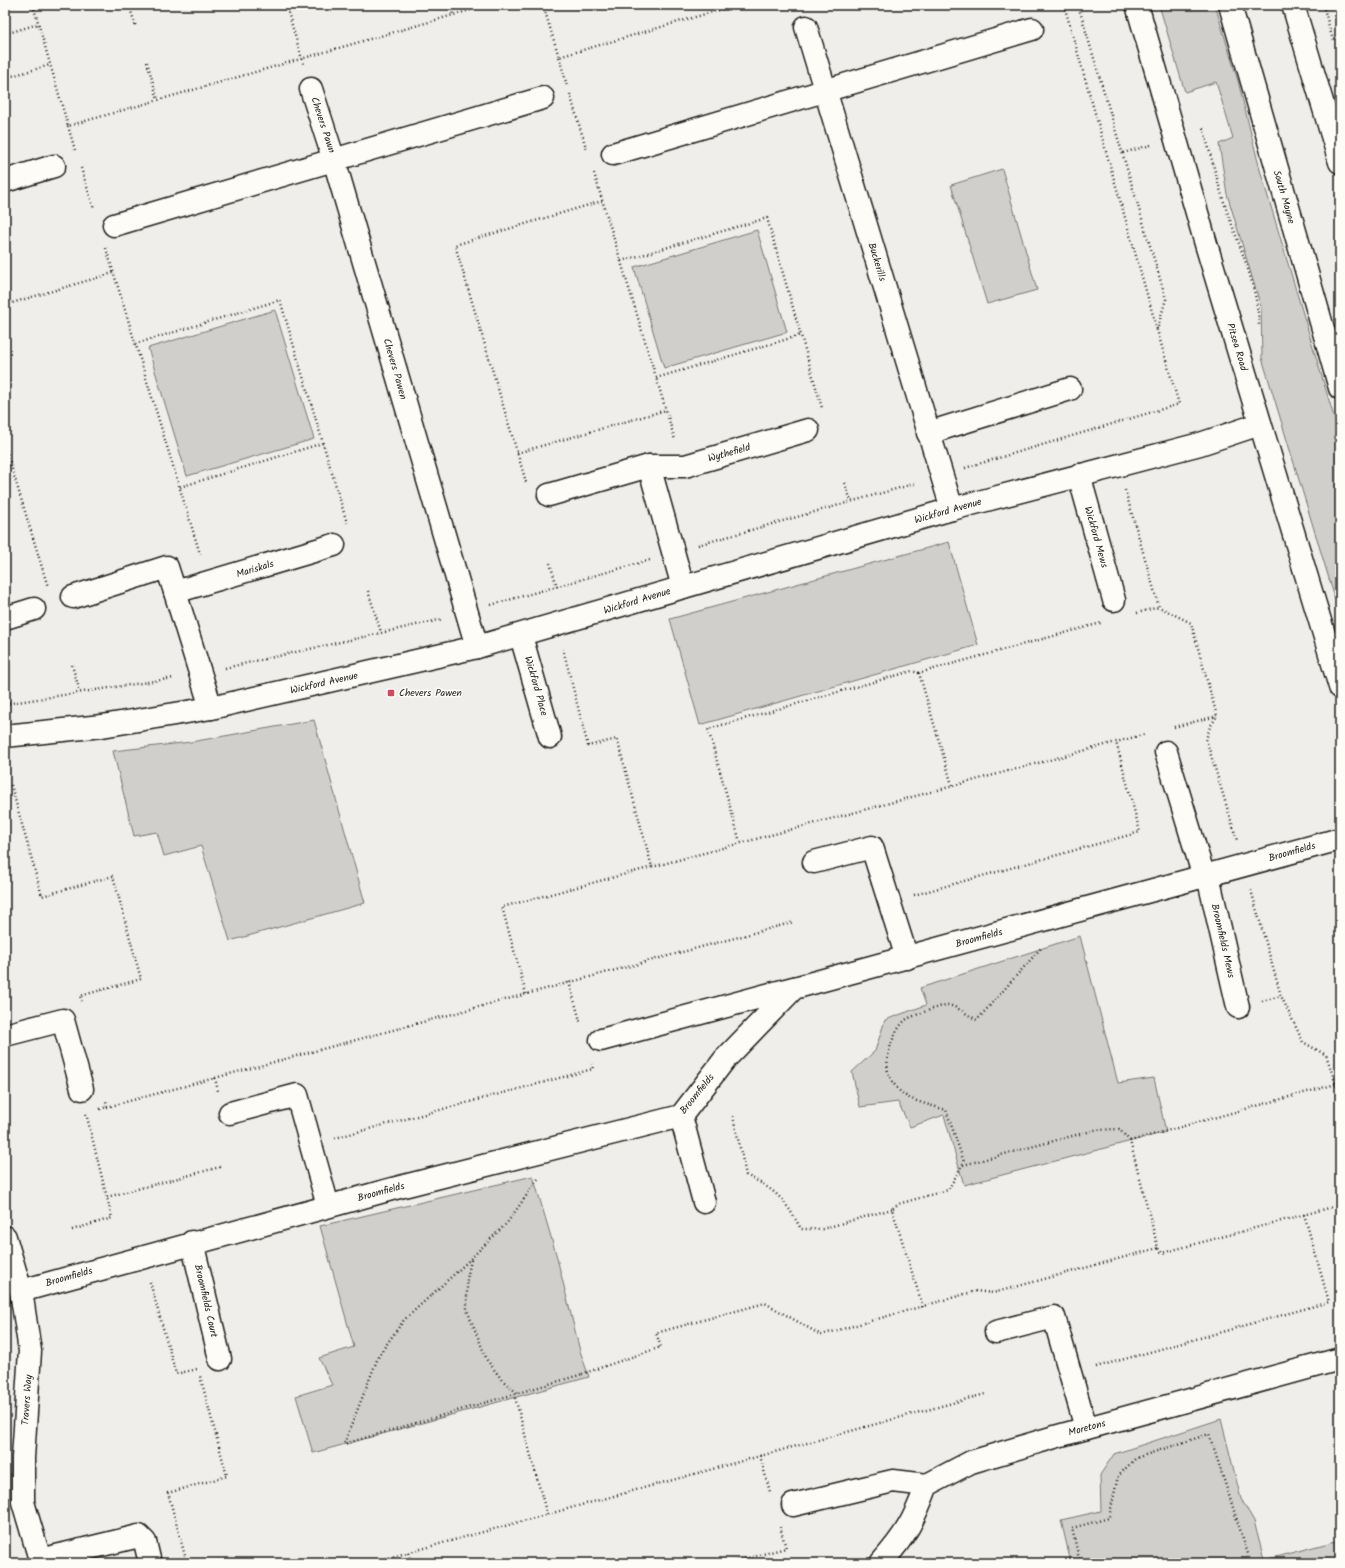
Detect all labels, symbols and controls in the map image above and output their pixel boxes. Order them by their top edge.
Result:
street label: Chevers Pawn [306,95,340,155]
street label: South Mayne [1269,168,1299,226]
street label: Buckerills [864,241,891,284]
street label: Pitsea Road [1222,321,1252,374]
street label: Chevers Pawen [379,337,411,401]
street label: Wythefield [706,439,753,467]
street label: Wickford Avenue [912,494,984,528]
street label: Wickford Mews [1080,504,1113,570]
street label: Mariskals [234,555,277,582]
street label: Wickford Avenue [601,583,673,619]
street label: Wickford Place [520,654,552,718]
street label: Wickford Avenue [288,667,360,699]
place label: Chevers Pawen [399,685,462,701]
marker: Chevers Pawen [386,688,396,698]
street label: Broomfields [1267,837,1318,866]
street label: Broomfields Mews [1207,902,1239,980]
street label: Broomfields [954,924,1005,952]
street label: Broomfields [676,1070,719,1118]
street label: Broomfields [356,1178,407,1206]
street label: Broomfields [44,1262,95,1291]
street label: Broomfields Court [190,1263,222,1339]
street label: Travers Way [17,1374,37,1426]
street label: Moretons [1066,1415,1108,1441]

